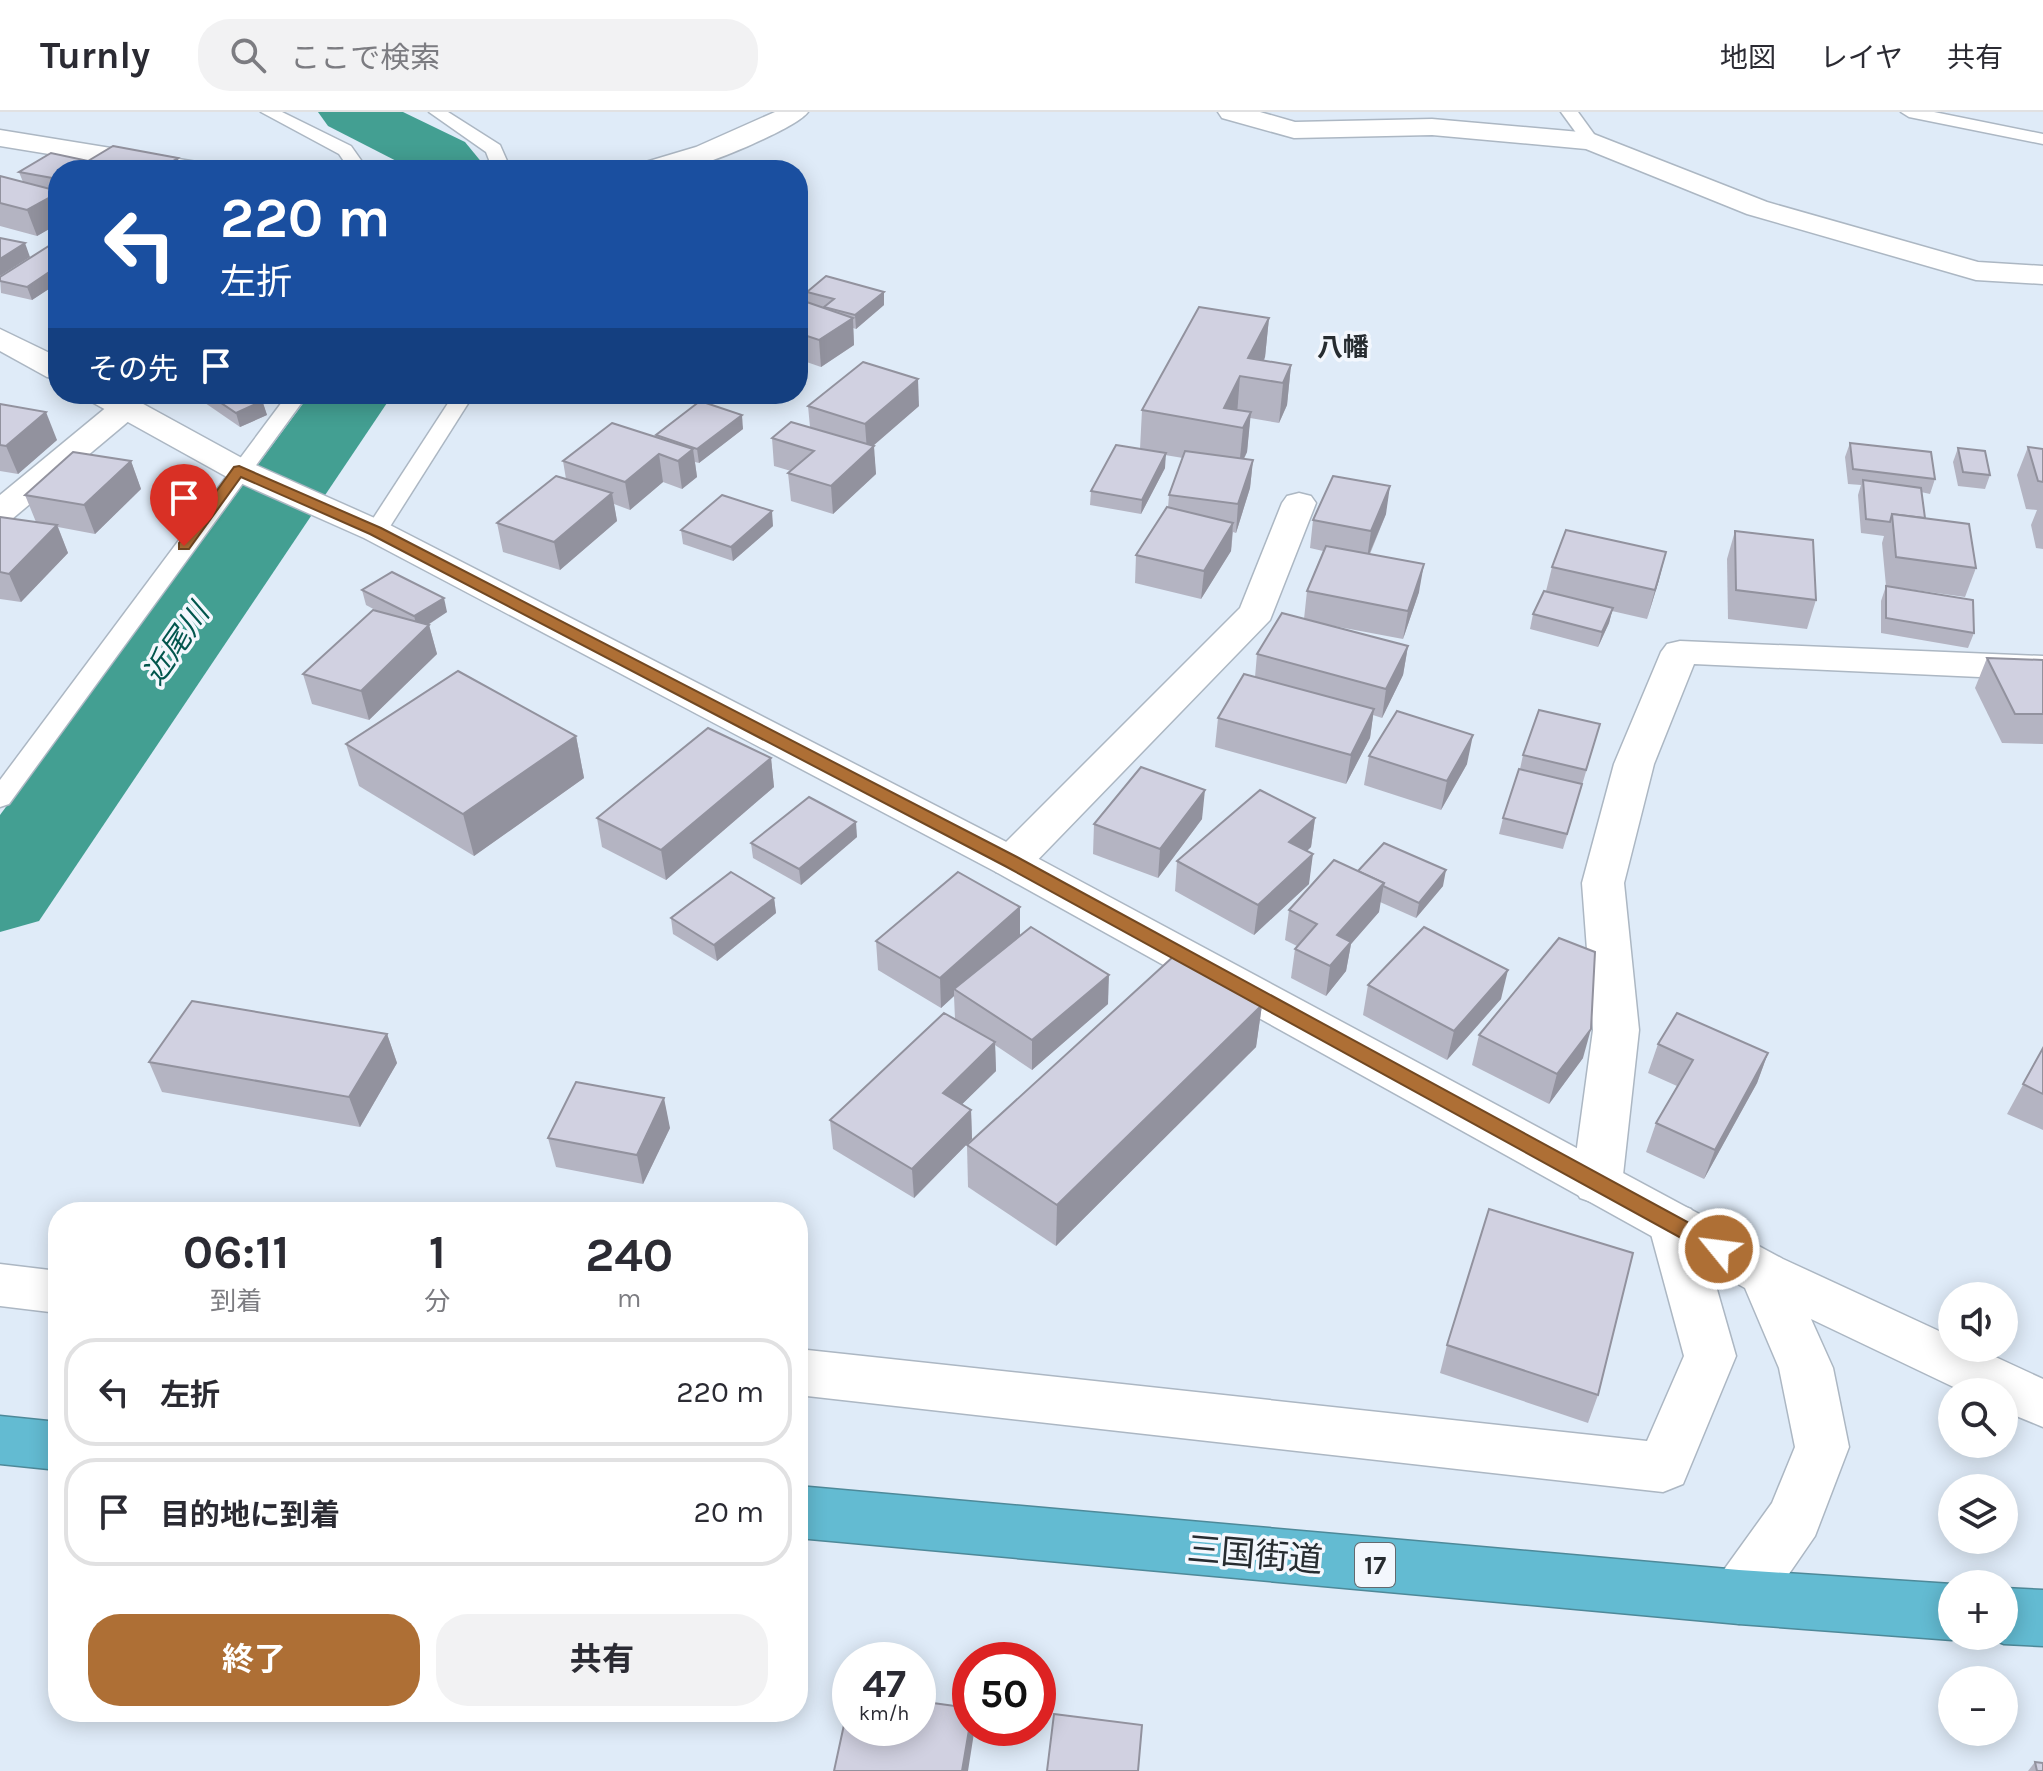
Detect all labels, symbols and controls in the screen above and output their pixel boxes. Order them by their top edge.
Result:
search box [198,19,758,91]
text: Turnly [40,33,150,78]
icon: search [226,33,270,77]
text: ここで検索 [290,40,440,76]
text: 地図 [1720,41,1776,74]
text: レイヤ [1820,41,1903,74]
text: 共有 [1947,41,2003,74]
text: 220 m [220,185,391,250]
icon: left [88,192,192,296]
text: 左折 [220,261,292,303]
district label: 八幡 [1317,332,1369,363]
icon: arrive [194,344,238,388]
text: その先 [88,351,178,387]
pin [150,464,218,546]
icon: arrive [162,476,206,520]
water label: 近尾川 [135,594,218,691]
position arrow [1677,1207,1761,1291]
text: 06:11 [183,1224,289,1280]
text: 1 [429,1224,446,1280]
text: 240 [585,1227,673,1283]
map controls [1938,1282,2018,1746]
button: sound [1938,1282,2018,1362]
text: m [617,1283,641,1314]
text: 到着 [210,1286,262,1317]
text: 分 [424,1286,450,1317]
icon: left [92,1370,136,1414]
text: 220 m [676,1374,764,1410]
text: 左折 [160,1377,220,1413]
button: search [1938,1378,2018,1458]
button: layers [1938,1474,2018,1554]
icon: arrive [92,1490,136,1534]
text: 20 m [694,1494,764,1530]
text: 目的地に到着 [160,1497,340,1533]
street label: 三国街道 [1185,1529,1324,1581]
road number: 17 [1355,1543,1395,1587]
button: + [1938,1570,2018,1650]
button: 終了 [88,1614,420,1706]
button: 共有 [436,1614,768,1706]
speed limit sign: 50 [952,1642,1056,1746]
text: 47 [862,1660,906,1707]
button: − [1938,1666,2018,1746]
text: km/h [859,1702,909,1725]

